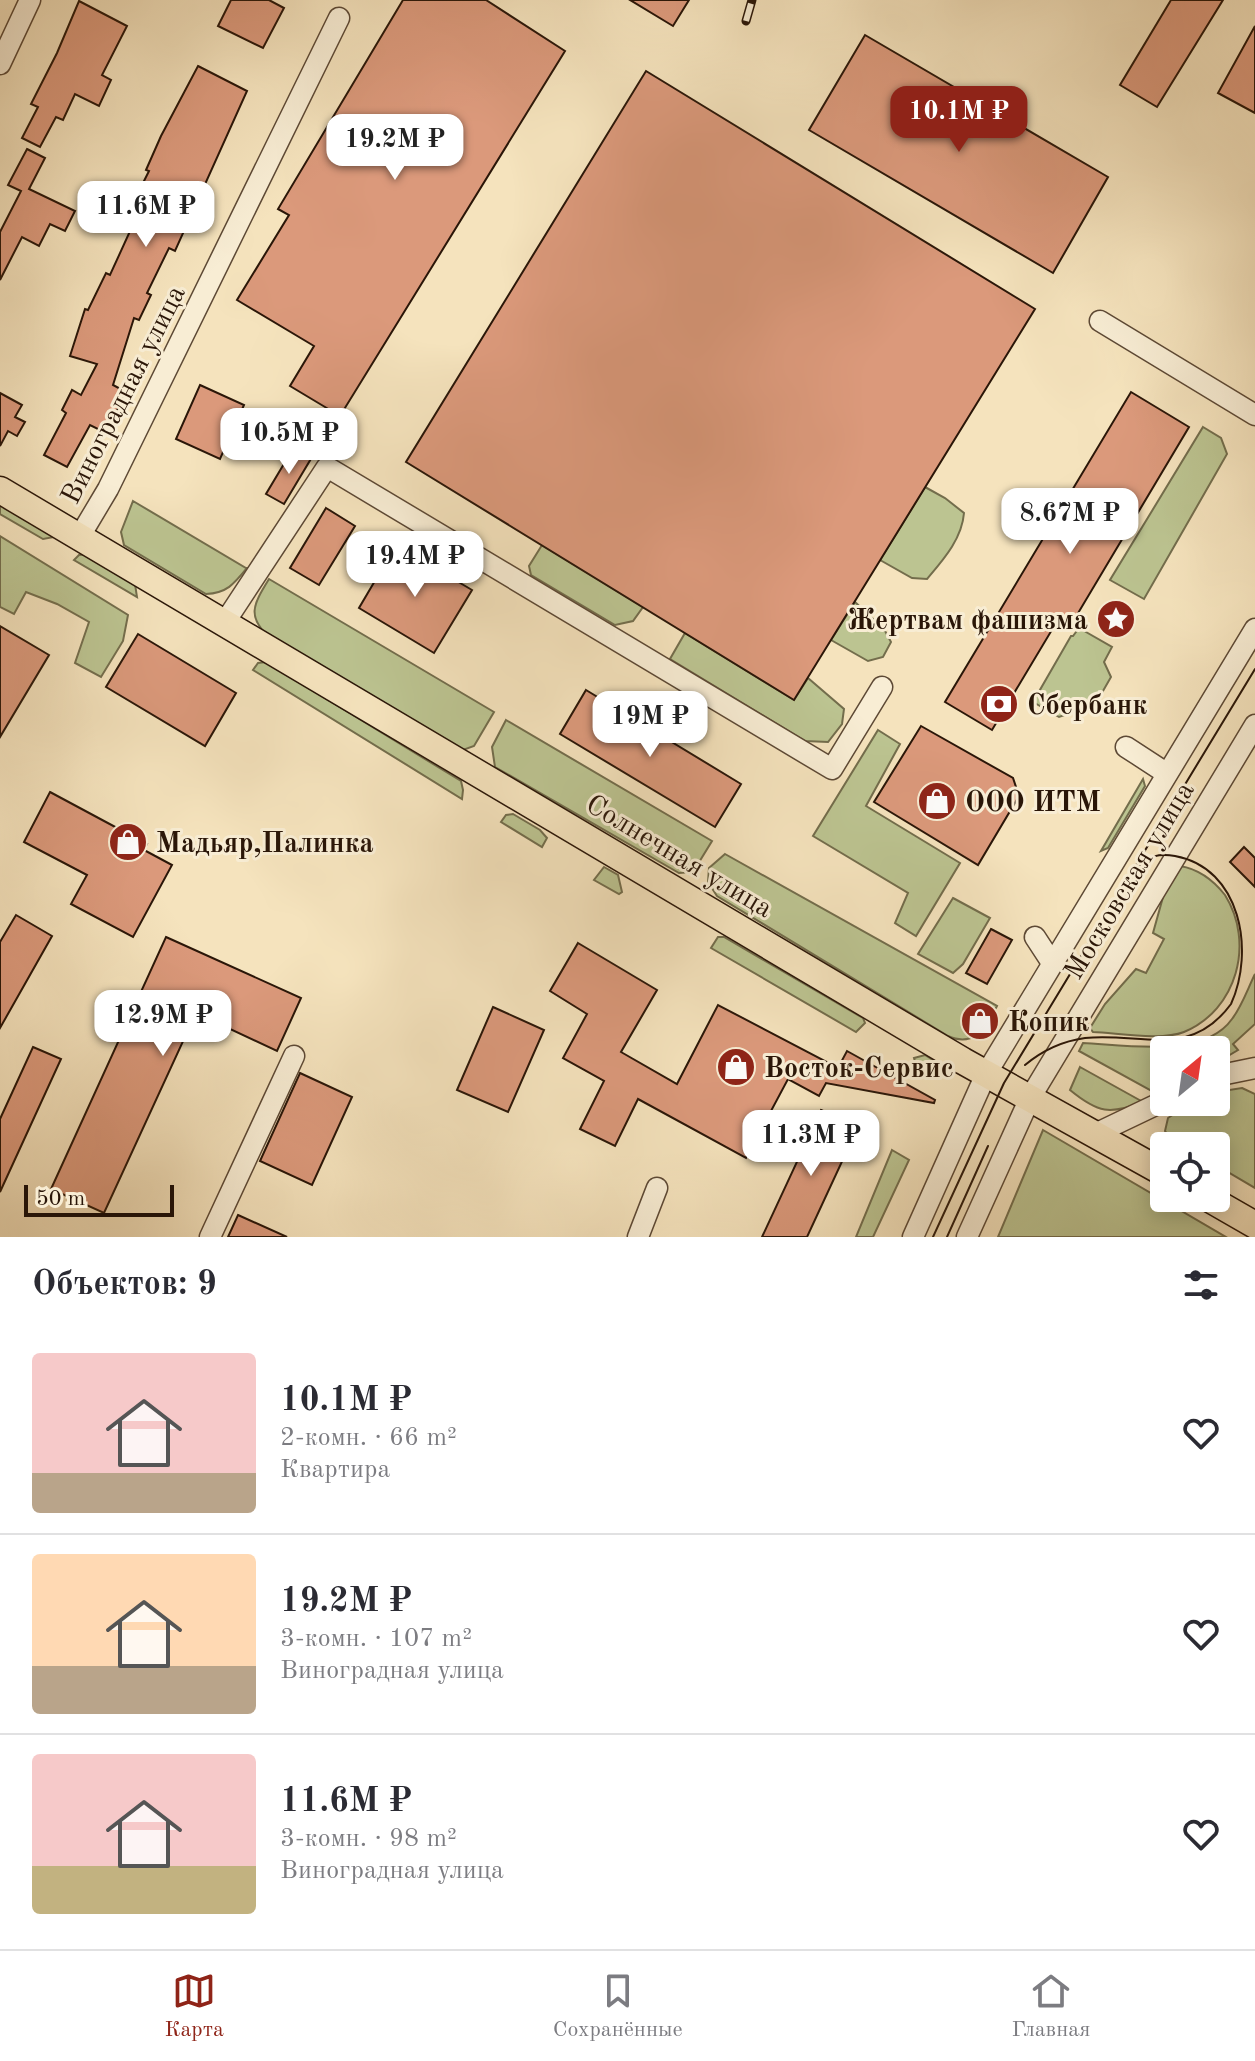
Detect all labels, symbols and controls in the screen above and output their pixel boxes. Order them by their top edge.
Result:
pin: 10.1M ₽ [885,86,1033,154]
text: 10.1M ₽ [908,99,1010,125]
pin: 19.2M ₽ [321,114,469,182]
text: 19.2M ₽ [344,127,446,153]
pin: 11.6M ₽ [72,181,220,249]
text: 11.6M ₽ [95,194,197,220]
street label: Виноградная улица [57,281,192,509]
pin: 10.5M ₽ [215,408,363,476]
text: 10.5M ₽ [238,421,340,447]
pin: 8.67M ₽ [996,488,1144,556]
text: 8.67M ₽ [1019,501,1121,527]
pin: 19.4M ₽ [341,531,489,599]
text: 19.4M ₽ [364,544,466,570]
place icon: Жертвам фашизма [1095,598,1137,640]
place label: Жертвам фашизма [847,607,1088,636]
bank icon: Сбербанк [978,683,1020,725]
pin: 19M ₽ [594,691,706,759]
place label: Сбербанк [1027,692,1147,721]
text: 19M ₽ [611,704,689,730]
street label: Московская улица [1061,778,1201,985]
shop icon: ООО ИТМ [916,780,958,822]
place label: ООО ИТМ [965,789,1101,818]
street label: Солнечная улица [580,791,777,924]
shop icon: Мадьяр,Палинка [107,821,149,863]
place label: Мадьяр,Палинка [156,831,374,859]
pin: 12.9M ₽ [89,990,237,1058]
shop icon: Копик [959,1000,1001,1042]
text: 12.9M ₽ [112,1003,214,1029]
place label: Копик [1008,1009,1090,1038]
north arrow [1150,1036,1230,1116]
map controls [1150,1036,1230,1212]
shop icon: Восток-Сервис [715,1046,757,1088]
place label: Восток-Сервис [764,1055,954,1084]
pin: 11.3M ₽ [737,1110,885,1178]
text: 11.3M ₽ [760,1123,862,1149]
button: locate [1150,1132,1230,1212]
scale bar [24,1181,174,1217]
text: 50 m [36,1188,85,1210]
icon: filters [1179,1263,1223,1307]
text: Объектов: 9 [32,1268,217,1302]
text: 10.1M ₽ [280,1384,412,1418]
icon: home [96,1385,192,1481]
icon: heart [1179,1411,1223,1455]
text: 2-комн. · 66 m² [280,1425,457,1451]
text: Квартира [280,1457,390,1483]
text: 19.2M ₽ [280,1585,412,1619]
icon: home [96,1586,192,1682]
icon: heart [1179,1612,1223,1656]
text: 3-комн. · 107 m² [280,1626,472,1652]
text: Виноградная улица [280,1658,504,1684]
text: 11.6M ₽ [280,1785,412,1819]
icon: home [96,1786,192,1882]
icon: heart [1179,1812,1223,1856]
text: 3-комн. · 98 m² [280,1826,457,1852]
text: Виноградная улица [280,1858,504,1884]
tab: Карта [164,1969,224,2044]
tab: Сохранённые [553,1969,683,2044]
tab: Главная [1011,1969,1091,2044]

